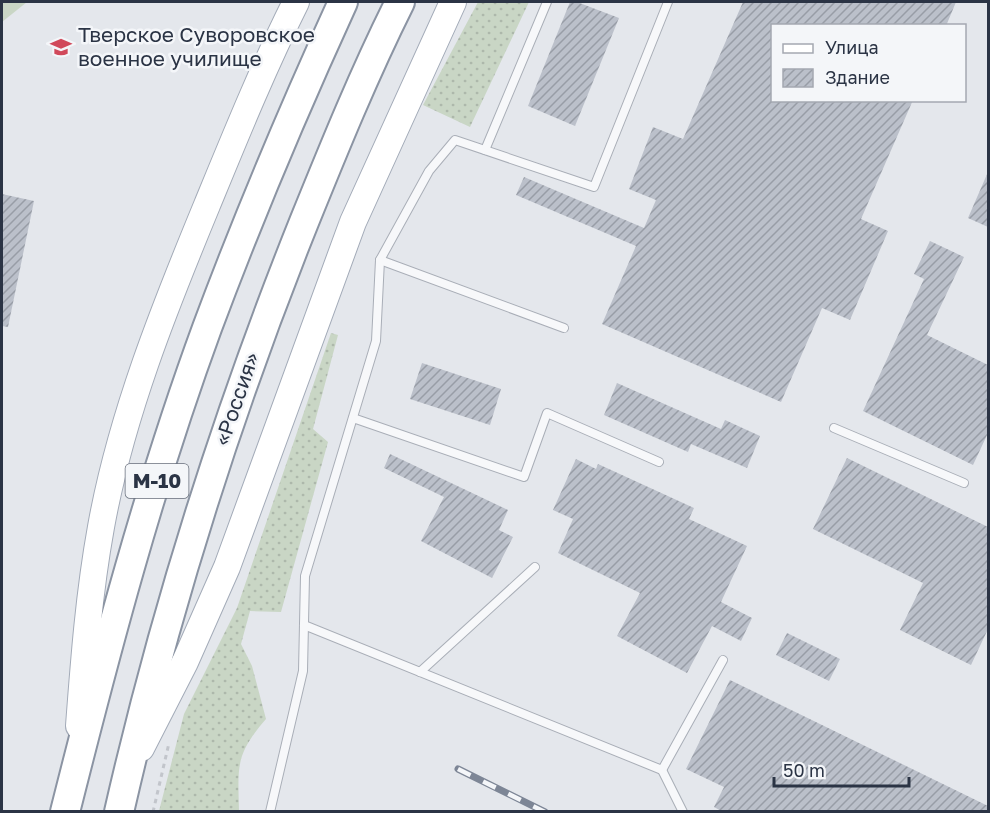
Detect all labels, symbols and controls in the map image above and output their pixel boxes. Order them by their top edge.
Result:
place label: Тверское Суворовское военное училище [78,21,315,71]
legend [771,24,966,102]
school or university icon: Тверское Суворовское военное училище [49,35,73,59]
text: Улица [825,36,879,58]
text: Здание [825,66,890,88]
street label: «Россия» [208,349,264,449]
road number: М-10 [126,464,188,498]
scale bar [774,750,909,788]
text: 50 m [783,759,825,781]

